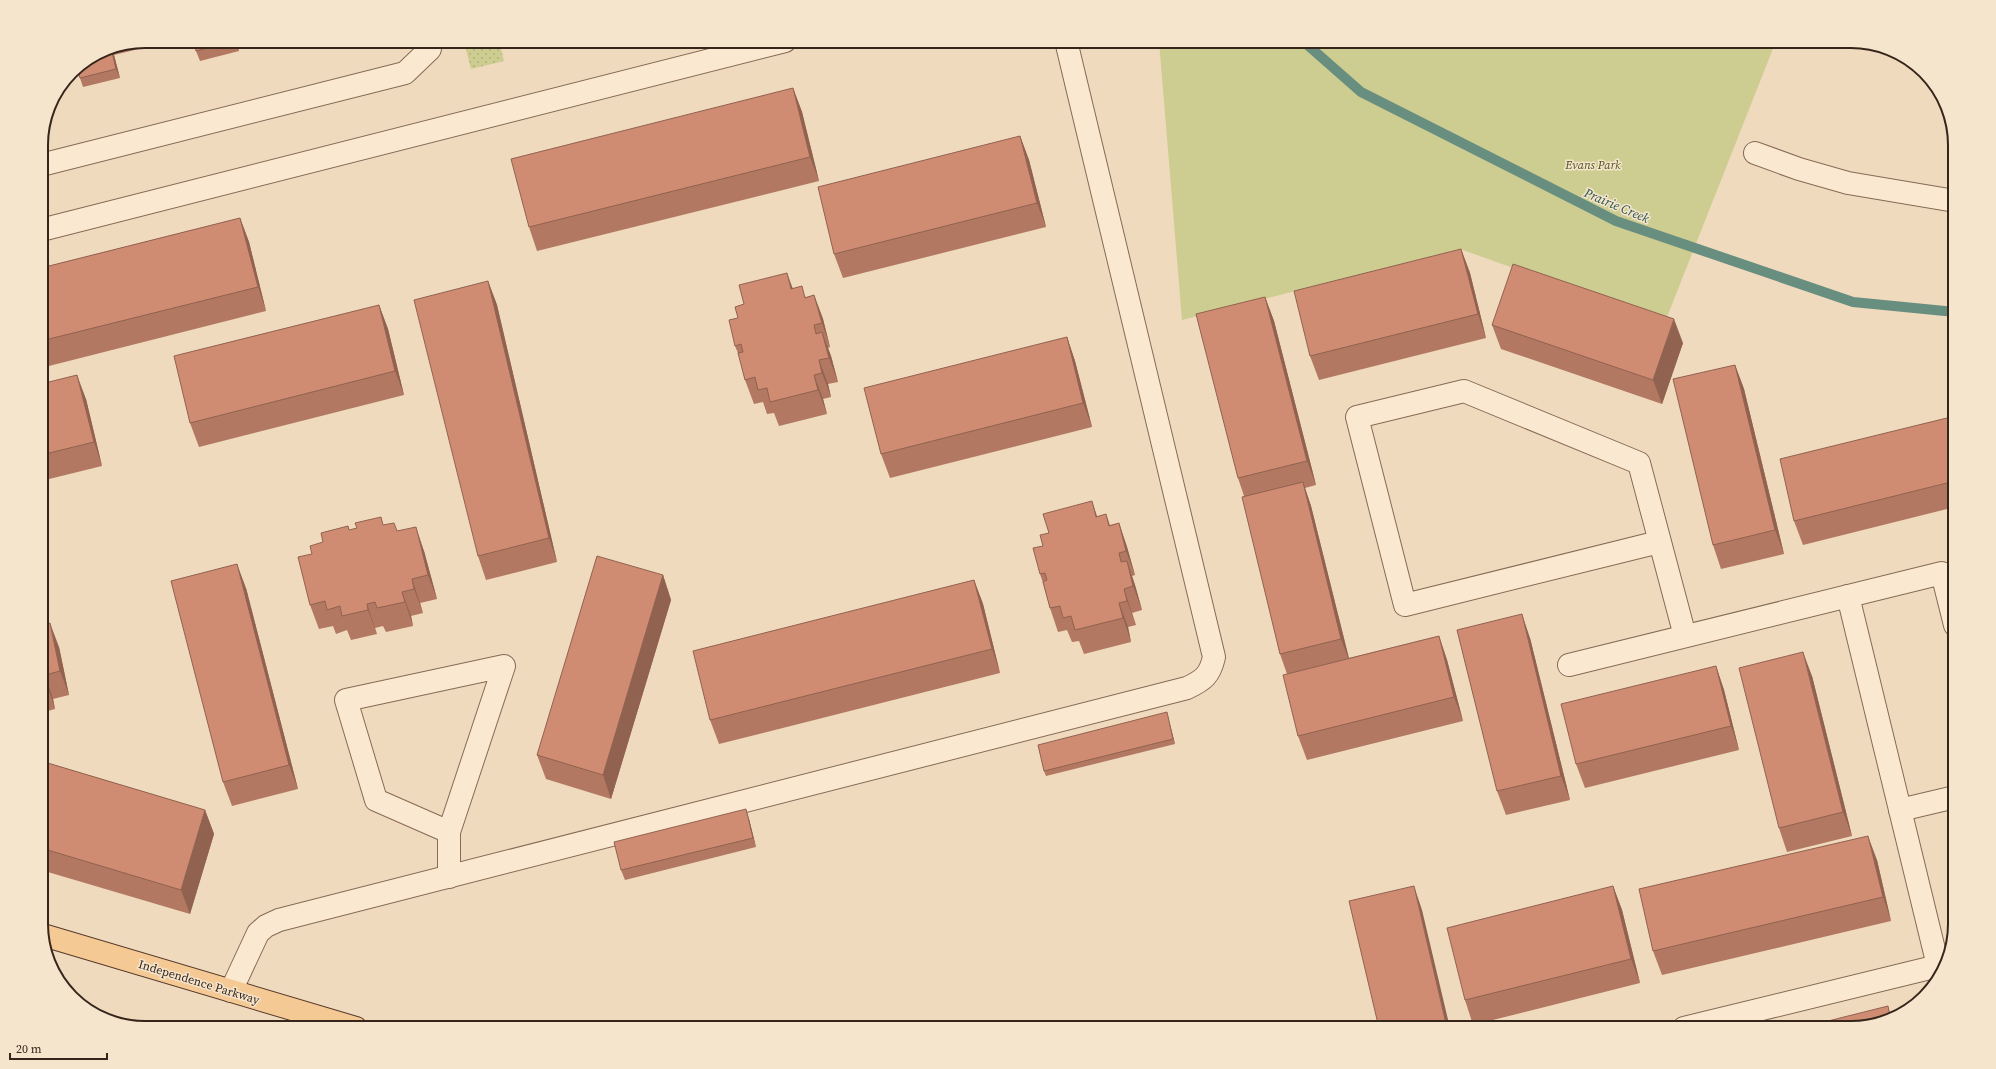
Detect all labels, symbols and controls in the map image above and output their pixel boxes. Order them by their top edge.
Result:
park label: Evans Park [1564,157,1621,173]
water label: Prairie Creek [1581,184,1653,227]
street label: Independence Parkway [137,956,262,1008]
scale bar [10,1035,107,1061]
text: 20 m [16,1041,42,1057]

